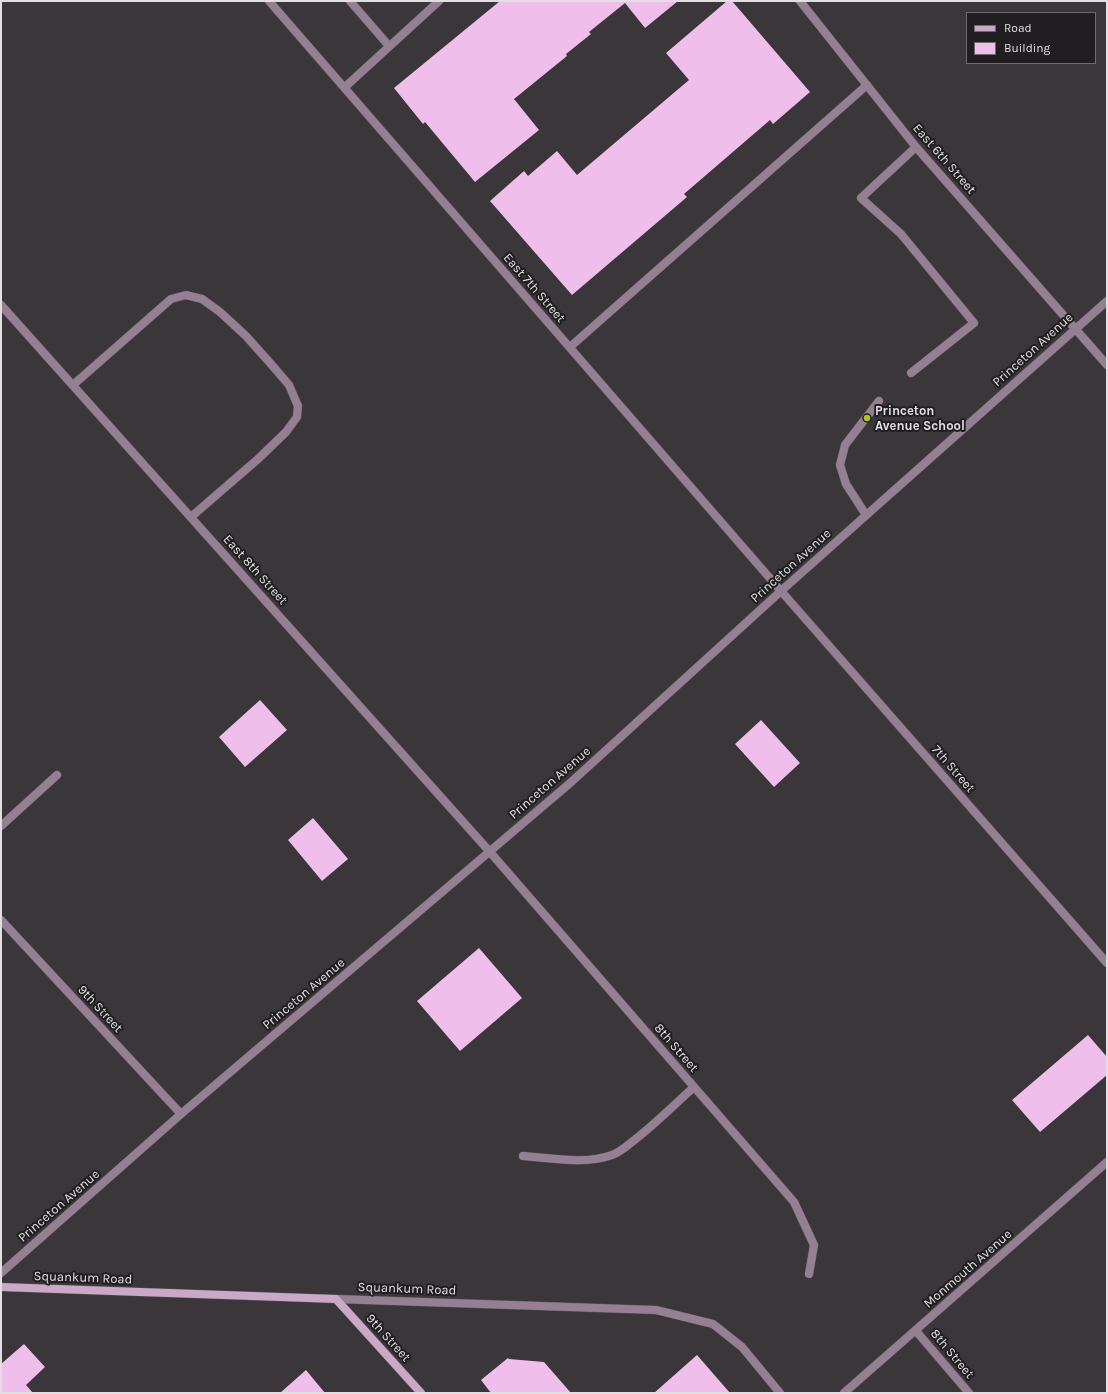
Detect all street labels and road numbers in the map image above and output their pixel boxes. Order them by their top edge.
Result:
street label: East 6th Street [909,121,979,197]
street label: East 7th Street [500,250,568,326]
street label: Princeton Avenue [990,310,1076,390]
street label: Princeton Avenue [748,526,834,606]
street label: East 8th Street [220,532,290,608]
street label: 7th Street [928,742,978,796]
street label: Princeton Avenue [506,743,594,823]
street label: Princeton Avenue [260,955,348,1033]
street label: 9th Street [74,982,126,1036]
street label: 8th Street [651,1020,701,1076]
street label: Princeton Avenue [15,1166,103,1246]
street label: Monmouth Avenue [921,1226,1015,1312]
street label: Squankum Road [33,1268,133,1288]
street label: Squankum Road [357,1279,457,1299]
street label: 9th Street [362,1311,414,1365]
street label: 8th Street [927,1326,977,1382]

